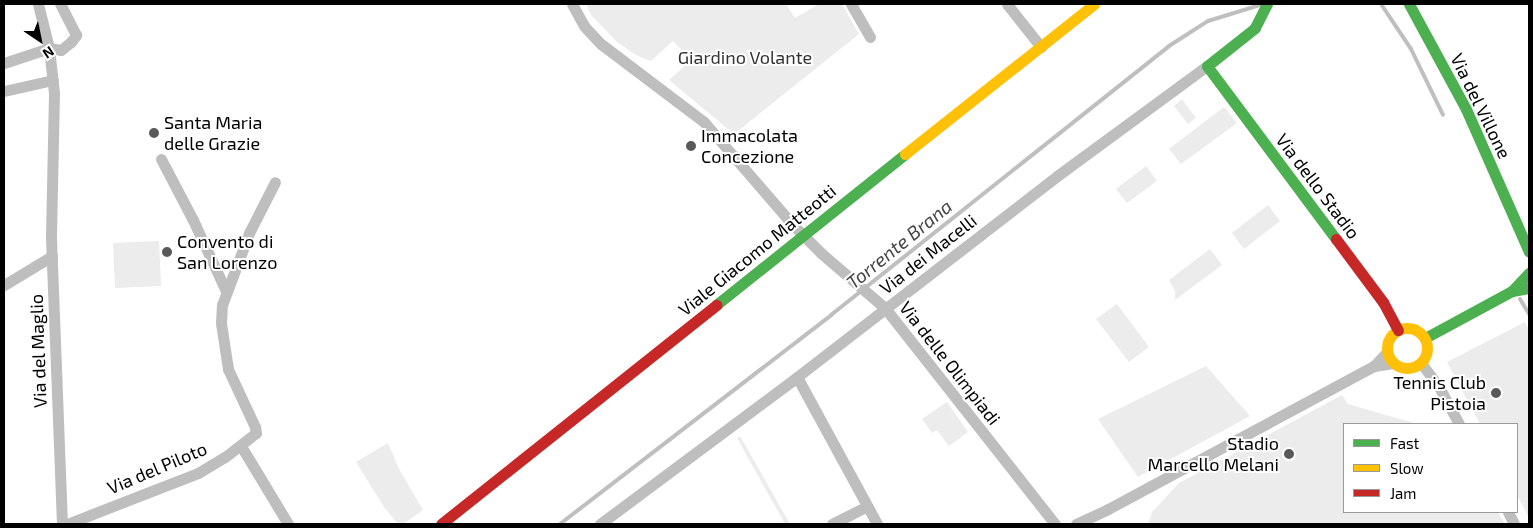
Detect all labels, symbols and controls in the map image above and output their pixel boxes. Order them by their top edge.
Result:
north arrow [15,15,65,65]
text: N [40,43,58,63]
park label: Giardino Volante [678,46,812,68]
street label: Via del Villone [1446,50,1516,162]
place label: Santa Maria delle Grazie [164,112,262,154]
place label: Immacolata Concezione [701,125,798,168]
marker: Santa Maria delle Grazie [148,127,160,139]
street label: Via dello Stadio [1271,129,1365,243]
marker: Immacolata Concezione [685,140,697,152]
street label: Viale Giacomo Matteotti [674,180,840,320]
water label: Torrente Brana [842,194,956,294]
street label: Via dei Macelli [875,209,981,299]
place label: Convento di San Lorenzo [177,231,277,274]
marker: Convento di San Lorenzo [161,246,173,258]
street label: Via del Maglio [25,293,51,409]
street label: Via delle Olimpiadi [895,297,1005,429]
place label: Tennis Club Pistoia [1393,372,1486,414]
marker: Tennis Club Pistoia [1490,387,1502,399]
legend [1343,423,1518,513]
place label: Stadio Marcello Melani [1147,433,1279,476]
text: Fast [1390,434,1419,452]
street label: Via del Piloto [104,437,210,499]
marker: Stadio Marcello Melani [1283,448,1295,460]
text: Slow [1390,459,1424,477]
text: Jam [1390,484,1416,502]

